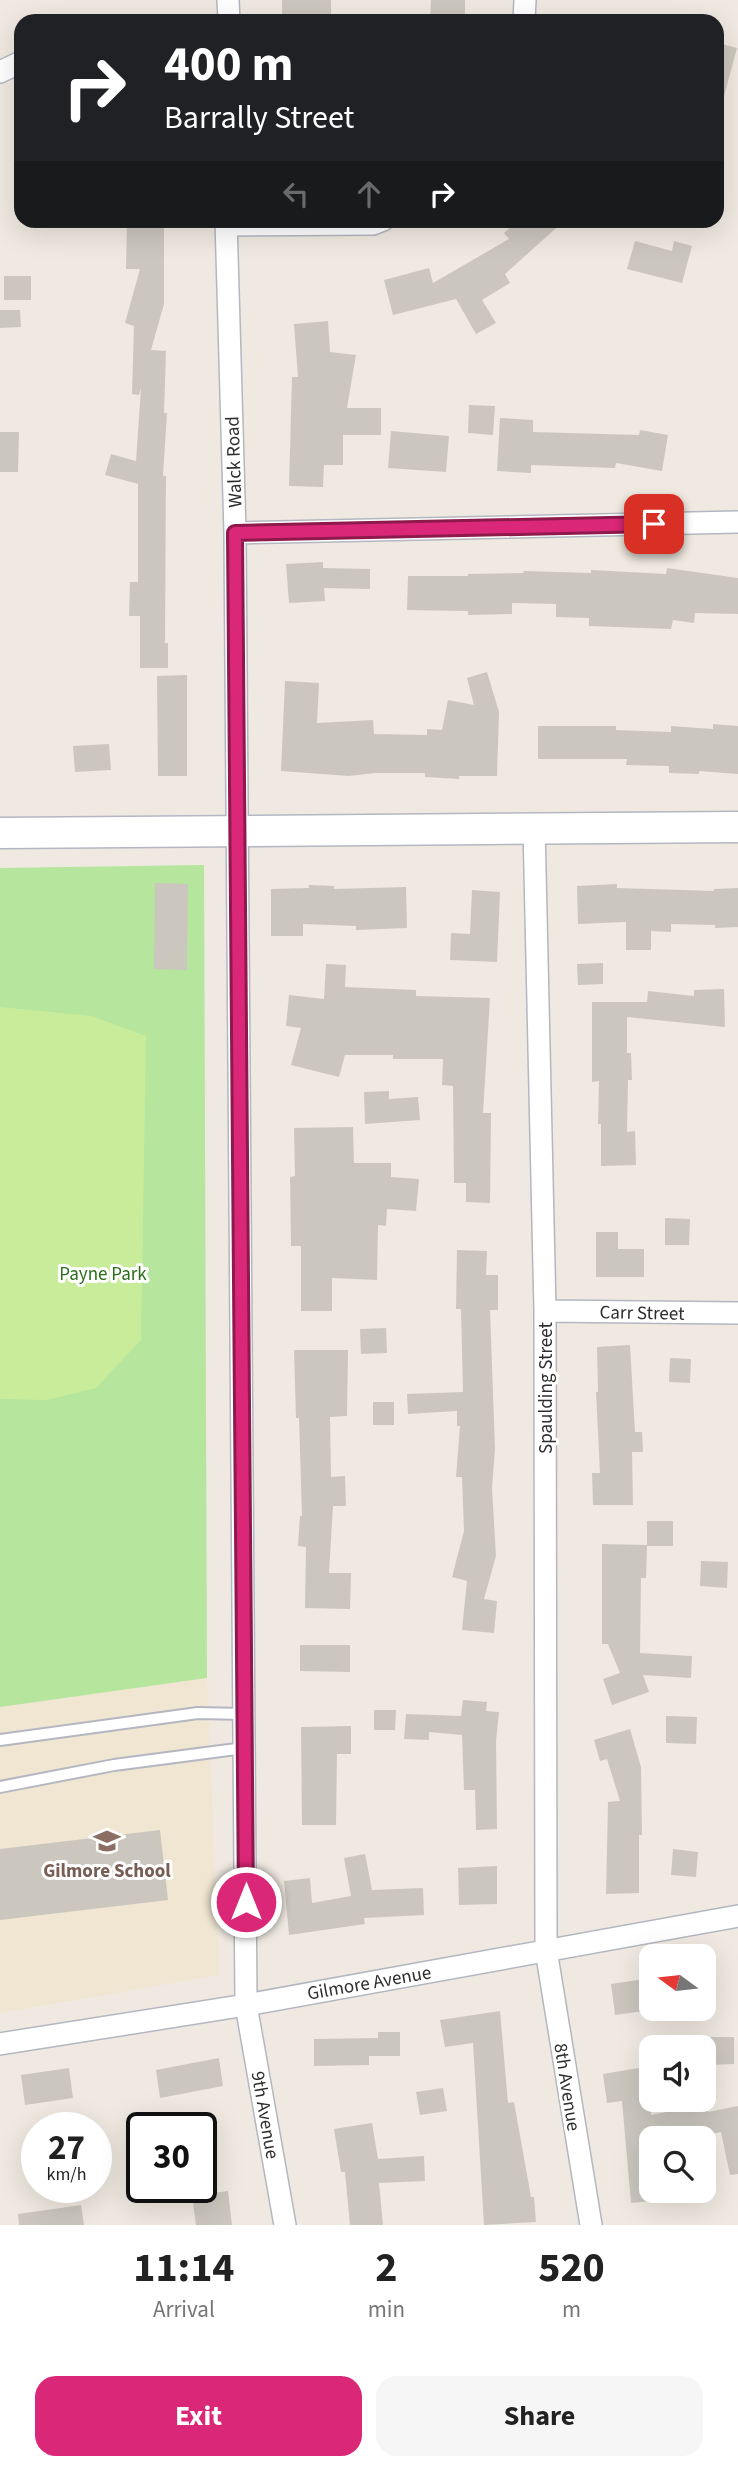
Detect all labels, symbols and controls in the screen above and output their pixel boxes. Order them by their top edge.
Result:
text: 400 m [164,30,293,100]
icon: right [49,42,140,133]
text: Barrally Street [164,95,354,141]
icon: left [277,175,315,213]
icon: ahead [350,175,388,213]
icon: right [423,175,461,213]
street label: Walck Road [219,416,250,508]
pin [624,494,684,554]
icon: arrive [635,505,673,543]
park label: Payne Park [59,1261,147,1288]
street label: Carr Street [599,1299,685,1328]
street label: Spaulding Street [533,1322,560,1454]
school or university icon: Gilmore School [92,1826,122,1856]
place label: Gilmore School [43,1858,171,1885]
position arrow [209,1865,283,1939]
north arrow [639,1944,716,2021]
map controls [639,1944,716,2203]
street label: Gilmore Avenue [305,1959,433,2008]
button: sound [639,2035,716,2112]
street label: 8th Avenue [546,2041,587,2133]
street label: 9th Avenue [244,2069,286,2161]
speed limit sign: 30 [126,2112,217,2203]
text: 27 [48,2123,85,2173]
button: search [639,2126,716,2203]
text: km/h [47,2162,86,2187]
text: 11:14 [133,2238,235,2298]
text: 2 [375,2238,397,2298]
text: 520 [538,2238,605,2298]
text: Arrival [153,2293,215,2326]
text: min [368,2293,405,2326]
text: m [562,2293,581,2326]
button: Exit [35,2376,362,2456]
button: Share [376,2376,703,2456]

